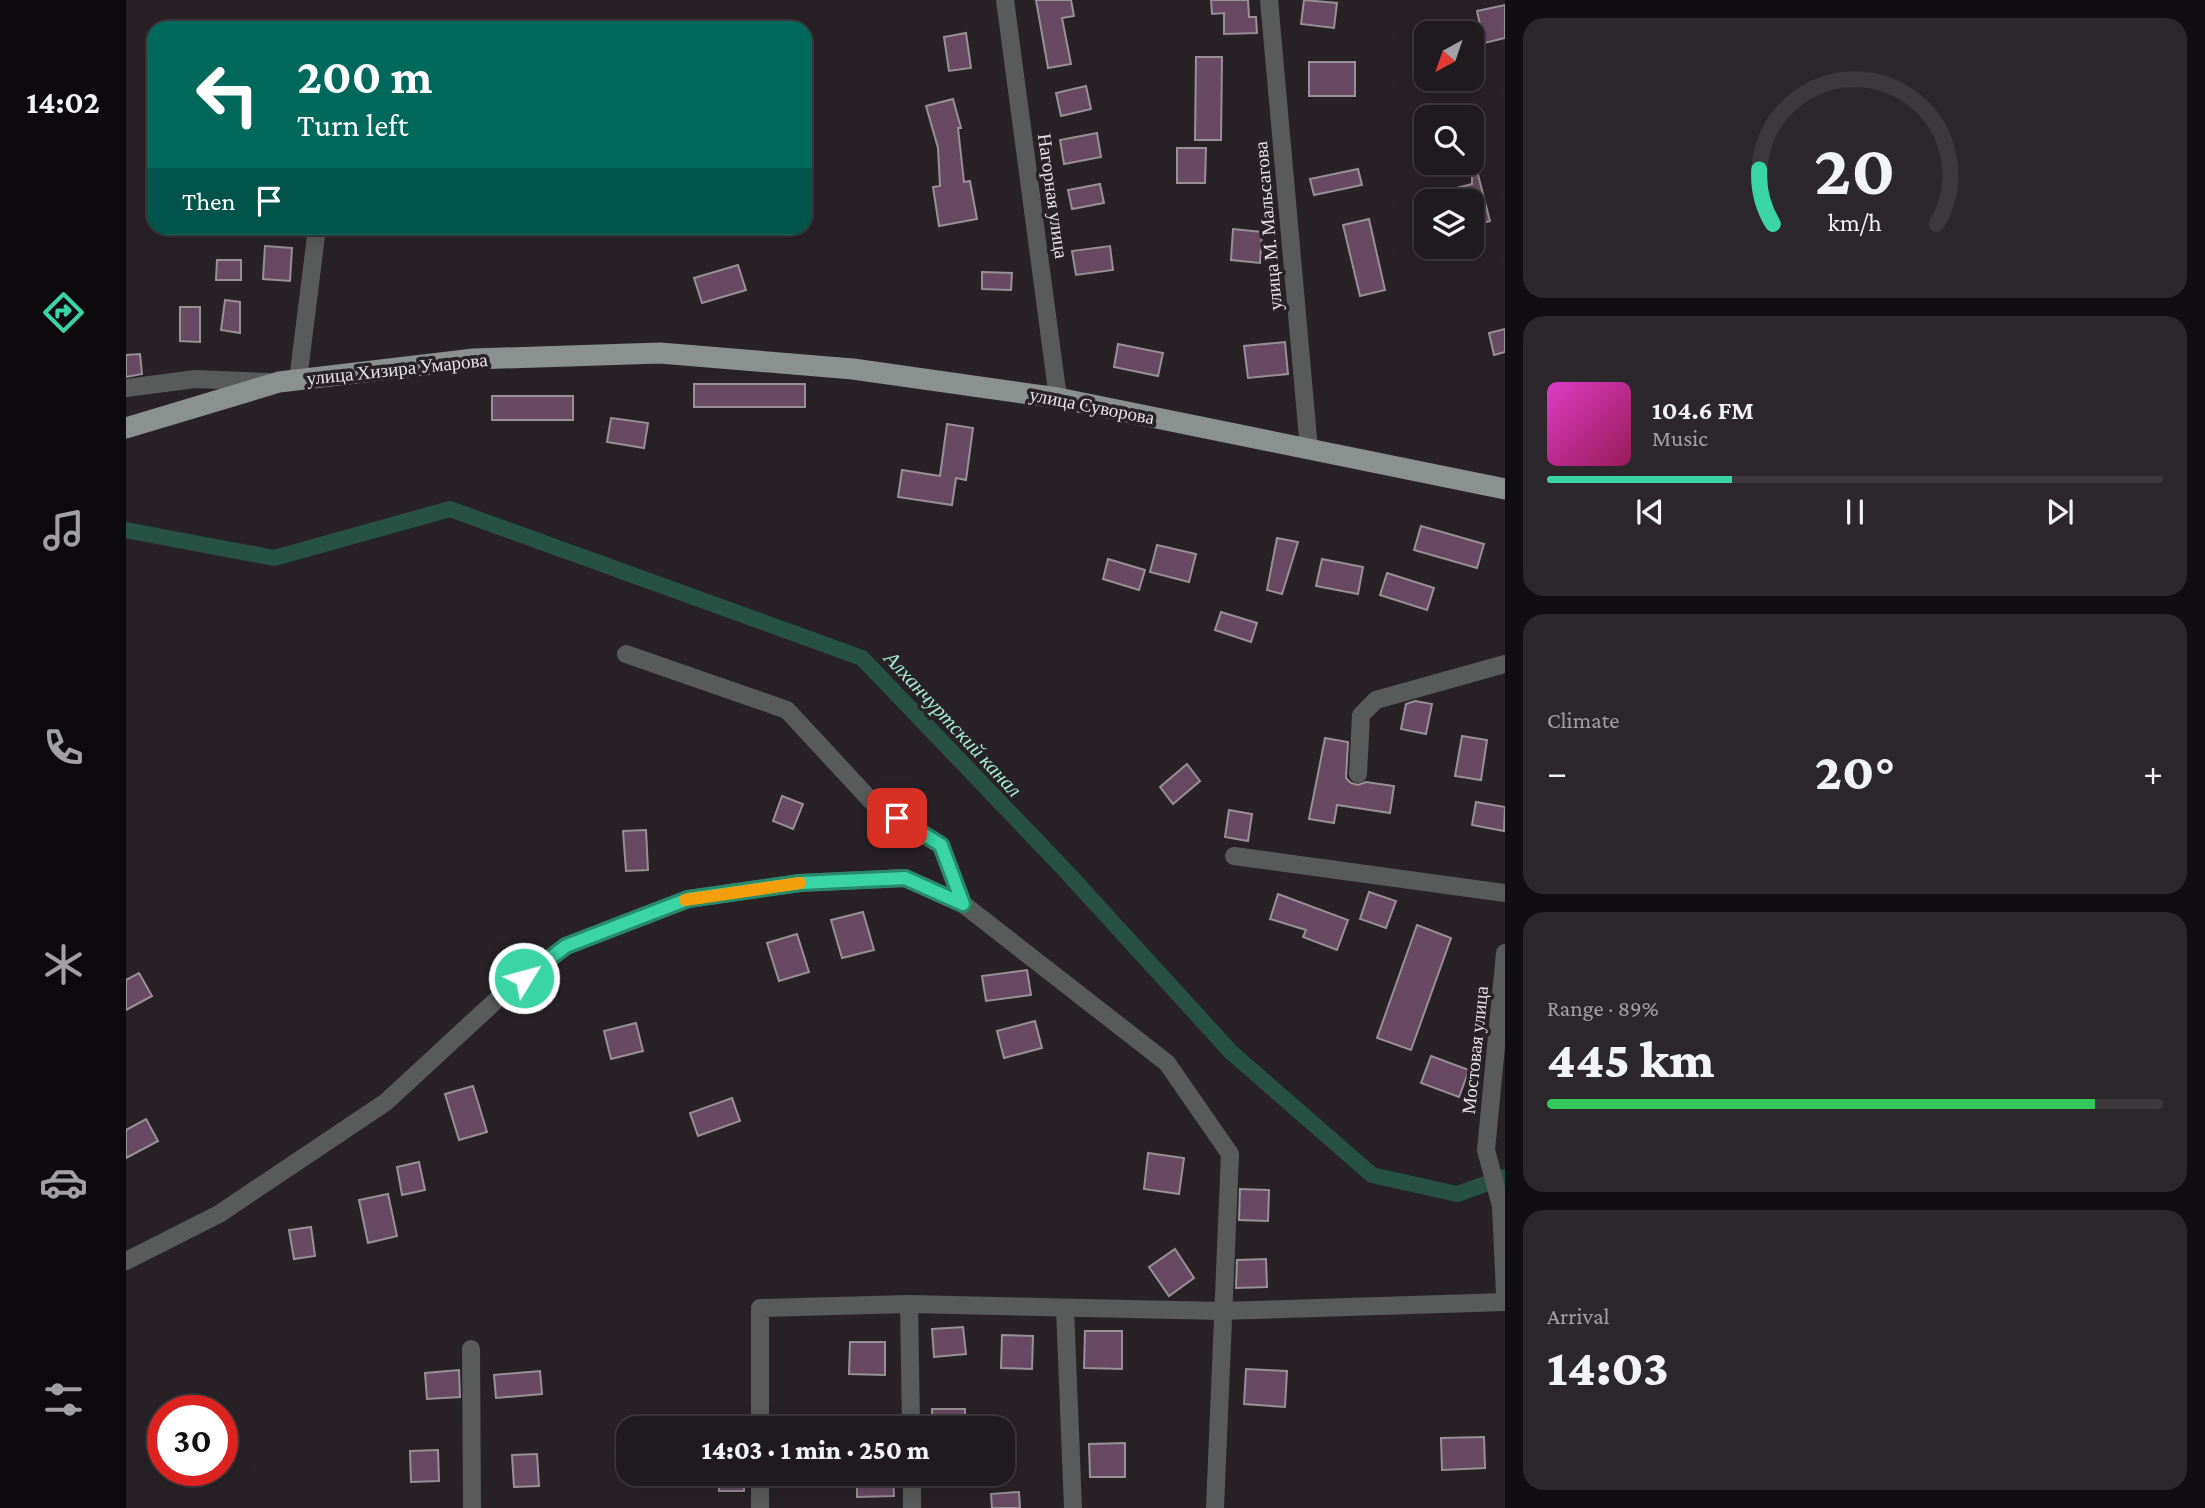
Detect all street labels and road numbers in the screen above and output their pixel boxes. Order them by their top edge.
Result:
street label: Нагорная улица [1034,132,1072,261]
street label: улица М. Мальсагова [1250,140,1286,312]
street label: улица Хизира Умарова [305,349,489,389]
street label: улица Суворова [1028,384,1157,428]
street label: Мостовая улица [1458,984,1492,1115]

